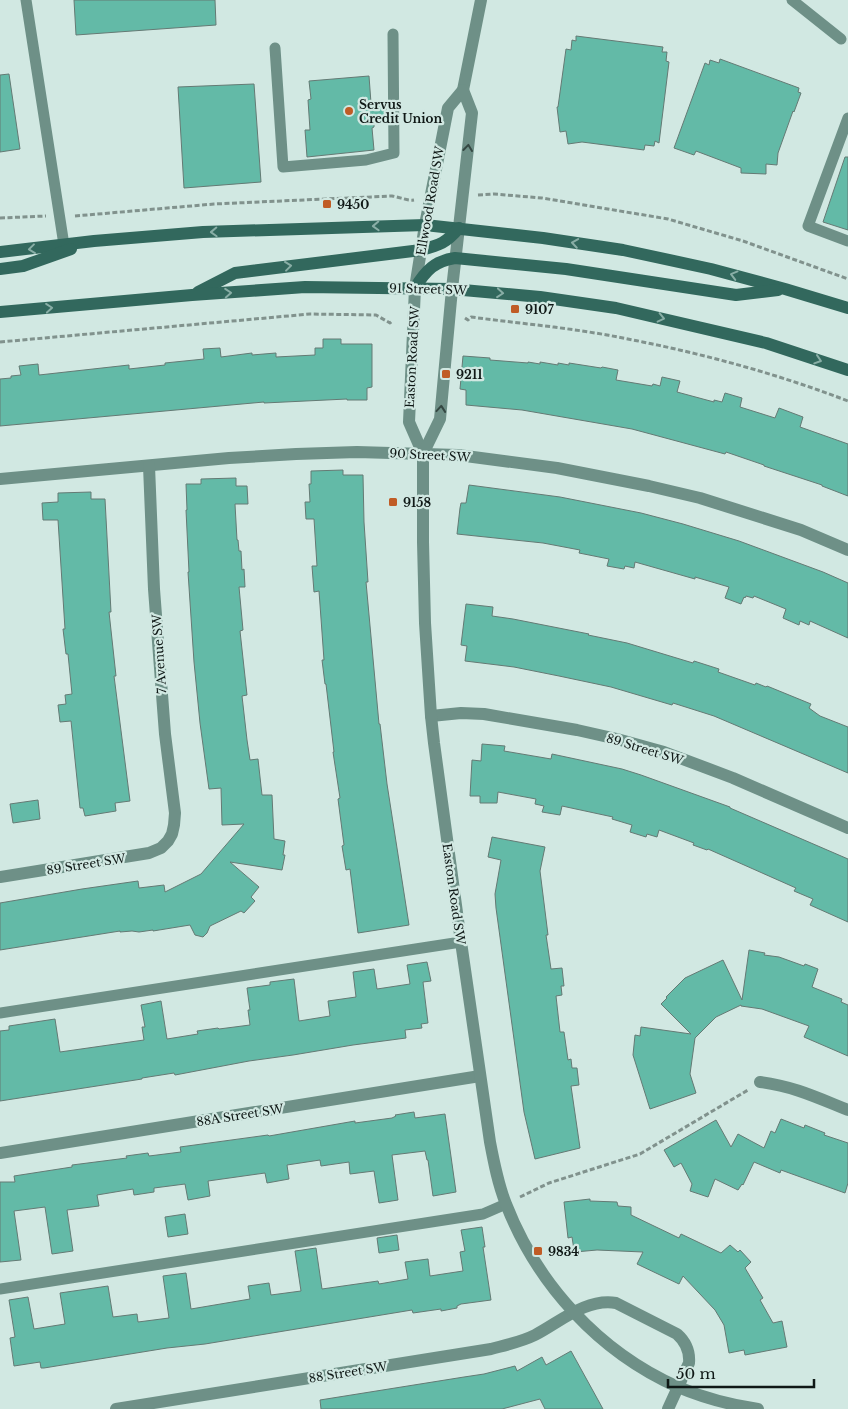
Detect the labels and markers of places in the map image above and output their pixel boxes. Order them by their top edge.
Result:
place label: Servus Credit Union [359,97,442,126]
marker: Servus Credit Union [343,105,355,117]
place label: 9450 [337,197,369,212]
marker: 9450 [321,198,333,210]
place label: 9107 [525,302,554,317]
marker: 9107 [509,303,521,315]
place label: 9211 [456,367,482,382]
marker: 9211 [440,368,452,380]
place label: 9158 [403,495,431,510]
marker: 9158 [387,496,399,508]
place label: 9834 [548,1244,579,1259]
marker: 9834 [532,1245,544,1257]

